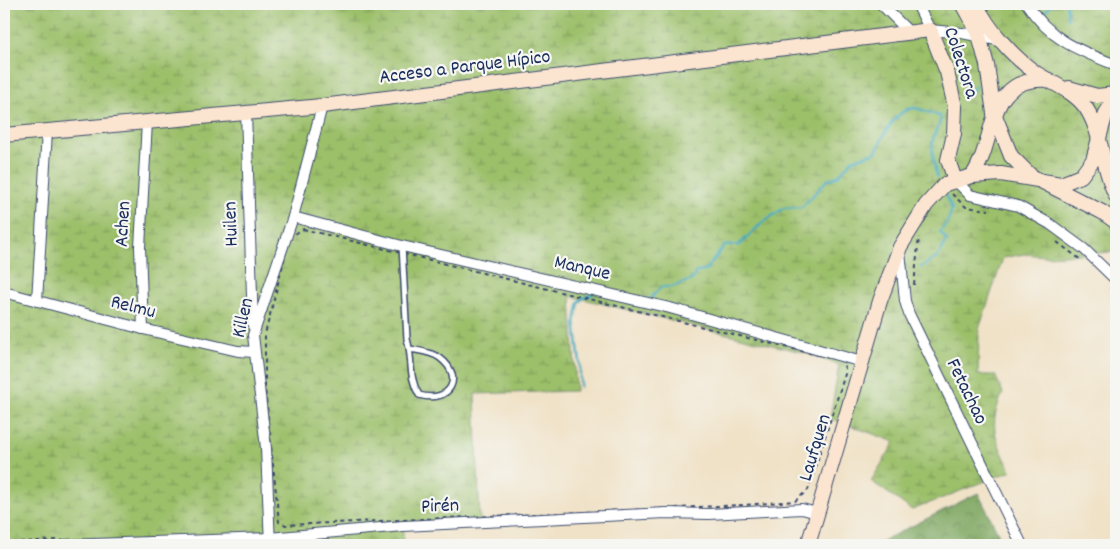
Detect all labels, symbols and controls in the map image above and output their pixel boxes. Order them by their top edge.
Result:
street label: Colectora [935,24,985,103]
street label: Acceso a Parque Hípico [378,44,552,92]
street label: Achen [109,200,139,248]
street label: Huilen [217,201,247,247]
street label: Manque [551,249,613,289]
street label: Relmu [107,289,159,327]
street label: Killen [226,295,262,341]
street label: Fetachao [938,354,994,430]
street label: Laufquen [793,411,839,485]
street label: Pirén [421,492,459,522]

